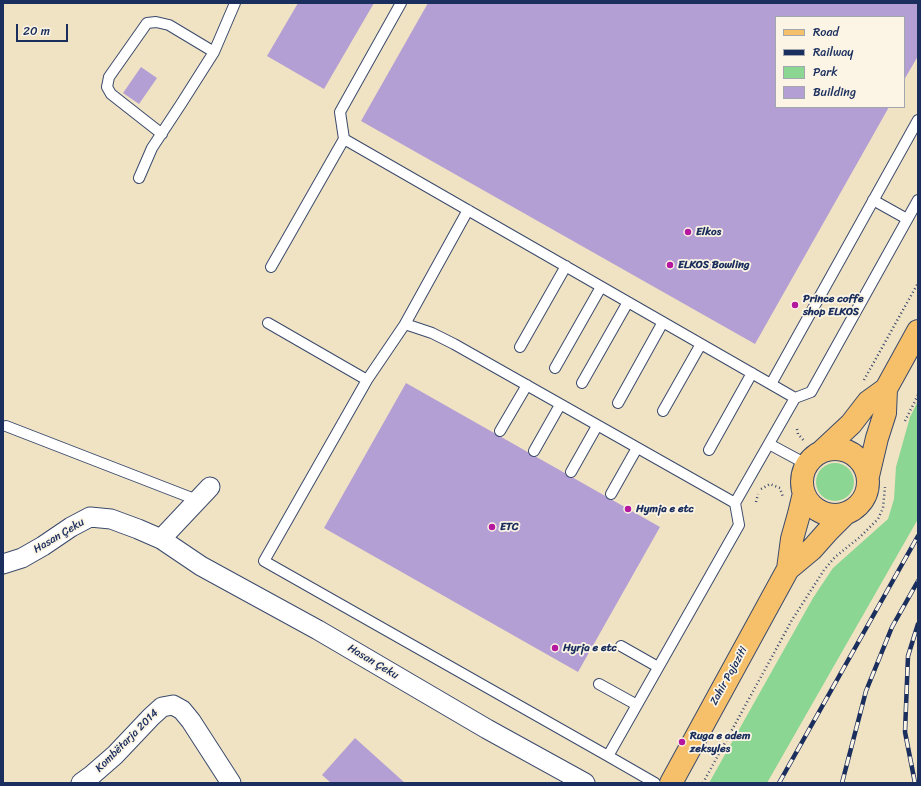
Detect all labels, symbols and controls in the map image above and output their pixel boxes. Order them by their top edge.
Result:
scale bar [18,16,70,42]
legend [775,16,905,108]
text: 20 m [23,20,50,42]
text: Road [813,21,839,43]
text: Railway [813,41,854,63]
text: Park [813,61,838,83]
text: Building [813,81,856,103]
place label: Elkos [696,225,721,239]
marker: Elkos [683,227,693,237]
place label: ELKOS Bowling [678,258,750,272]
marker: ELKOS Bowling [665,260,675,270]
place label: Prince coffe shop ELKOS [803,292,864,318]
marker: Prince coffe shop ELKOS [790,300,800,310]
place label: Hymja e etc [636,502,694,516]
marker: Hymja e etc [623,504,633,514]
street label: Hasan Çeku [31,516,87,556]
place label: ETC [500,520,519,534]
marker: ETC [487,522,497,532]
place label: Hyrja e etc [563,641,617,655]
street label: Hasan Çeku [345,642,401,682]
marker: Hyrja e etc [550,643,560,653]
street label: Zahir Pajaziti [708,645,750,707]
street label: Kombëtarja 2014 [93,707,161,775]
place label: Ruga e adem zeksyles [690,729,750,755]
marker: Ruga e adem zeksyles [677,737,687,747]

